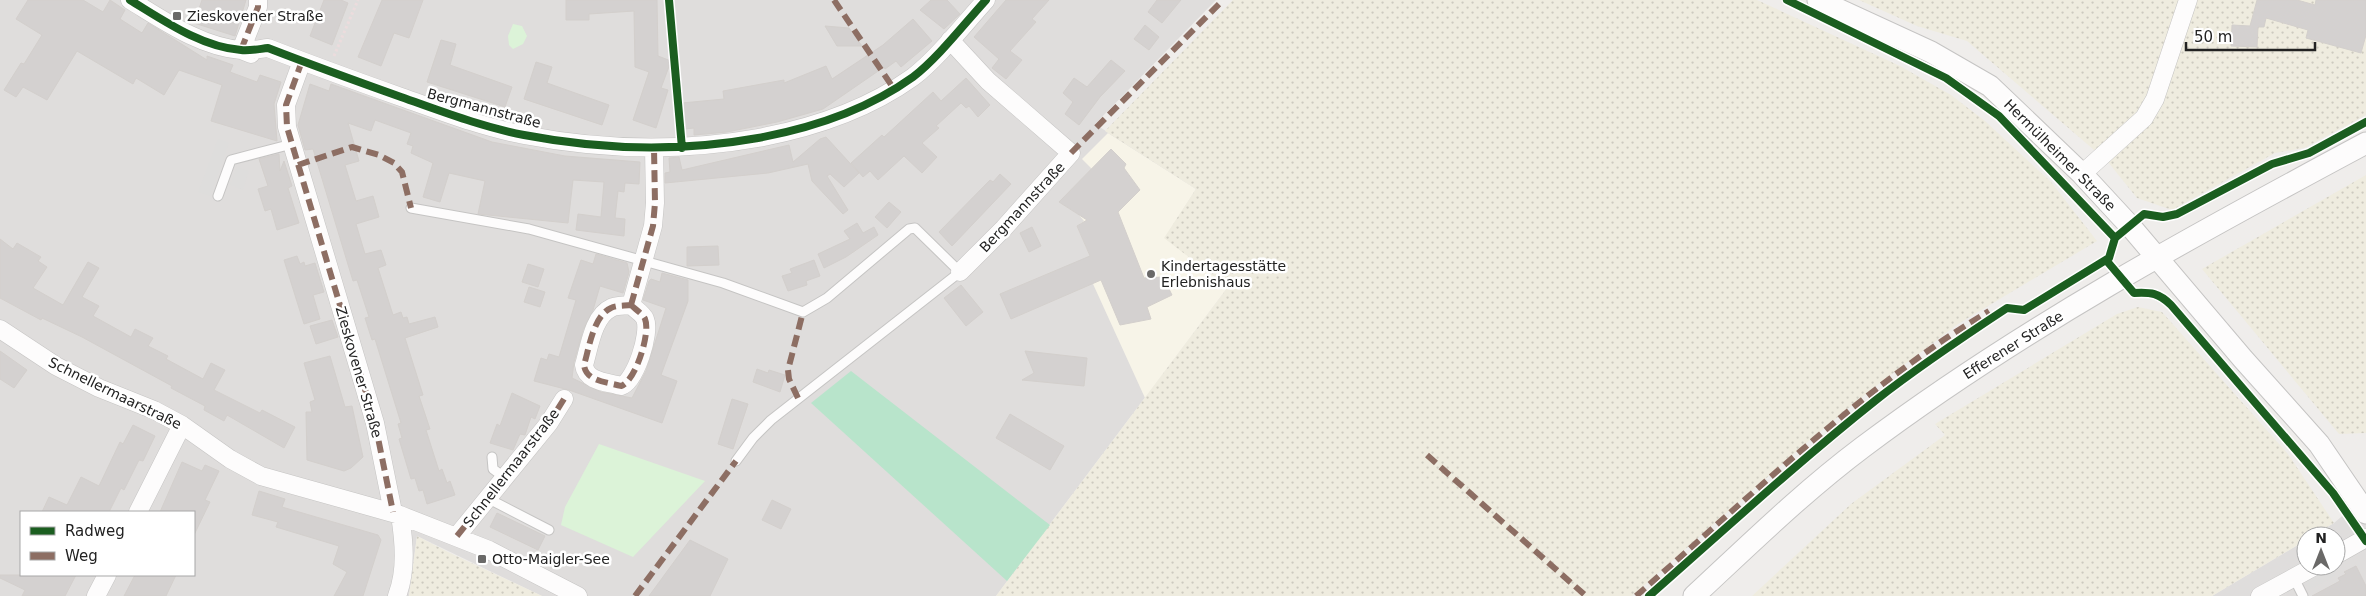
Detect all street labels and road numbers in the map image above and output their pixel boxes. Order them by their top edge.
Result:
street label: Bergmannstraße [425,85,543,131]
street label: Hermülheimer Straße [2001,96,2119,214]
street label: Bergmannstraße [976,159,1068,255]
street label: Zieskovener Straße [333,304,385,440]
street label: Efferener Straße [1960,308,2066,382]
street label: Schnellermaarstraße [46,354,184,432]
street label: Schnellermaarstraße [460,406,562,530]

